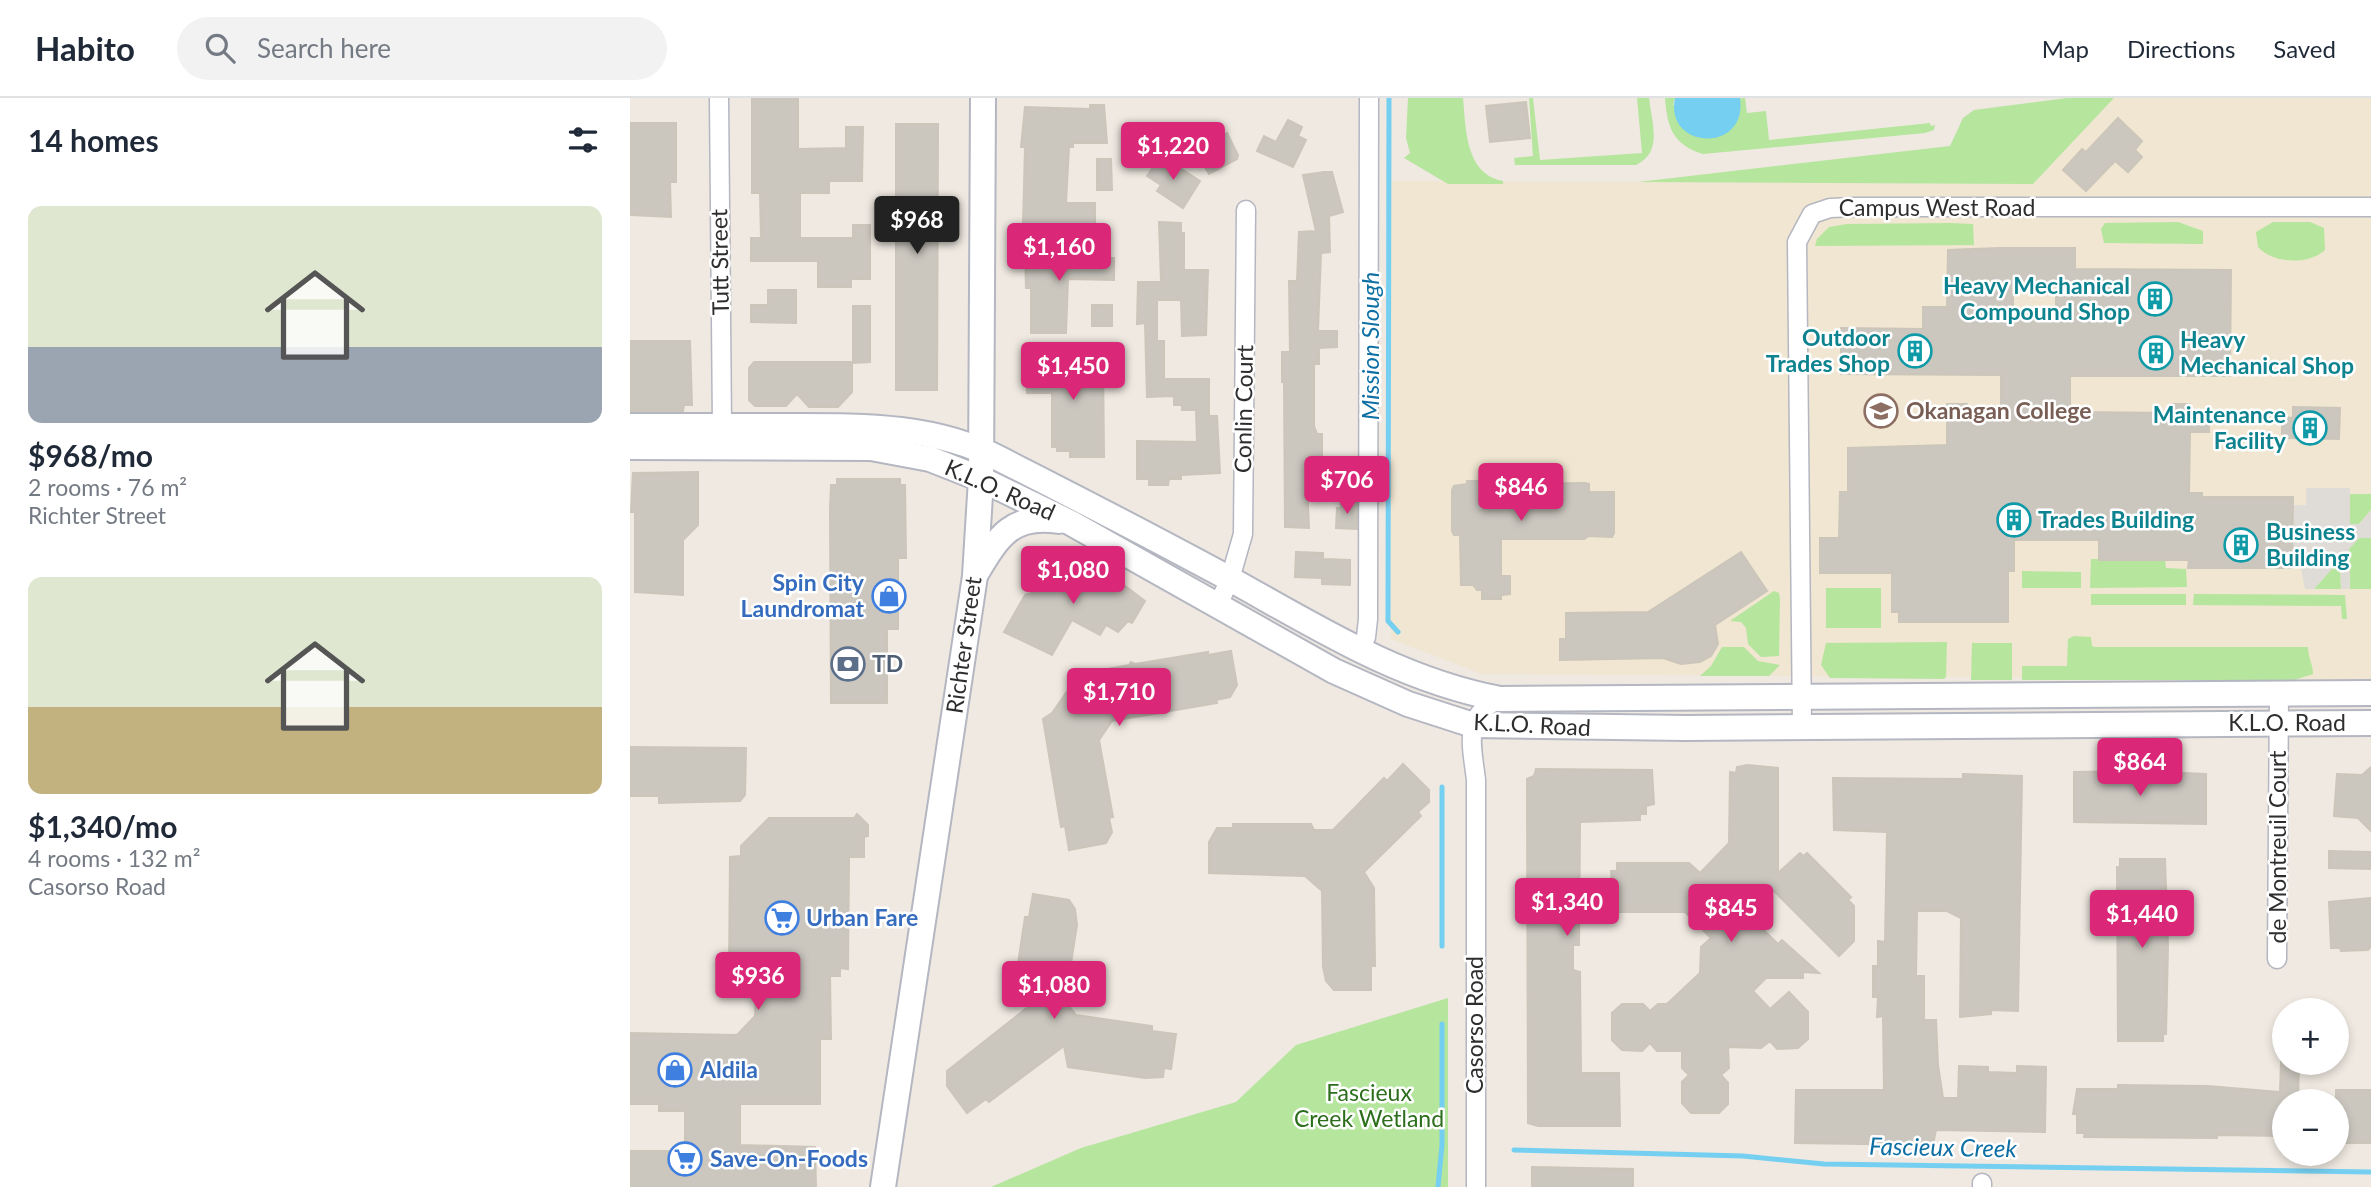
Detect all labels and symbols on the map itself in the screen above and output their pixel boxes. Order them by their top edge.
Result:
pin: $1,220 [1116,122,1230,182]
street label: Campus West Road [1839,193,2035,221]
pin: $968 [876,197,958,256]
street label: Tutt Street [704,208,734,315]
pin: $1,160 [1002,223,1116,283]
place label: Heavy Mechanical Compound Shop [1943,271,2130,325]
water label: Mission Slough [1355,272,1384,420]
building icon: Heavy Mechanical Compound Shop [2136,280,2174,318]
place label: Outdoor Trades Shop [1766,323,1890,377]
place label: Heavy Mechanical Shop [2180,325,2354,379]
building icon: Outdoor Trades Shop [1896,332,1934,370]
building icon: Heavy Mechanical Shop [2137,334,2175,372]
pin: $1,450 [1016,342,1130,402]
street label: Conlin Court [1228,344,1258,473]
school or university icon: Okanagan College [1862,392,1900,430]
place label: Okanagan College [1906,396,2092,424]
place label: Maintenance Facility [2153,400,2287,454]
building icon: Maintenance Facility [2291,409,2329,447]
street label: K.L.O. Road [941,452,1060,526]
pin: $706 [1306,456,1388,516]
pin: $846 [1480,464,1562,523]
building icon: Trades Building [1995,501,2033,539]
place label: Trades Building [2038,505,2194,533]
place label: Business Building [2266,517,2355,571]
building icon: Business Building [2222,526,2260,564]
pin: $1,080 [1016,546,1130,606]
place label: Spin City Laundromat [741,568,865,622]
street label: Richter Street [940,574,987,715]
shop icon: Spin City Laundromat [870,577,908,615]
bank icon: TD [829,645,867,683]
place label: TD [872,649,903,677]
pin: $1,710 [1062,668,1176,728]
street label: K.L.O. Road [1473,707,1591,741]
street label: K.L.O. Road [2228,708,2346,736]
pin: $864 [2099,738,2181,798]
street label: de Montreuil Court [2263,750,2291,944]
pin: $1,340 [1510,878,1624,938]
pin: $845 [1690,884,1772,944]
pin: $1,440 [2085,890,2199,950]
supermarket icon: Urban Fare [763,899,801,937]
place label: Urban Fare [806,903,918,931]
pin: $936 [717,953,799,1012]
street label: Casorso Road [1460,956,1488,1094]
pin: $1,080 [997,962,1111,1021]
shop icon: Aldila [656,1051,694,1089]
place label: Aldila [699,1055,758,1083]
park label: Fascieux Creek Wetland [1294,1078,1444,1132]
water label: Fascieux Creek [1869,1131,2018,1162]
supermarket icon: Save-On-Foods [666,1140,704,1178]
place label: Save-On-Foods [710,1144,868,1172]

